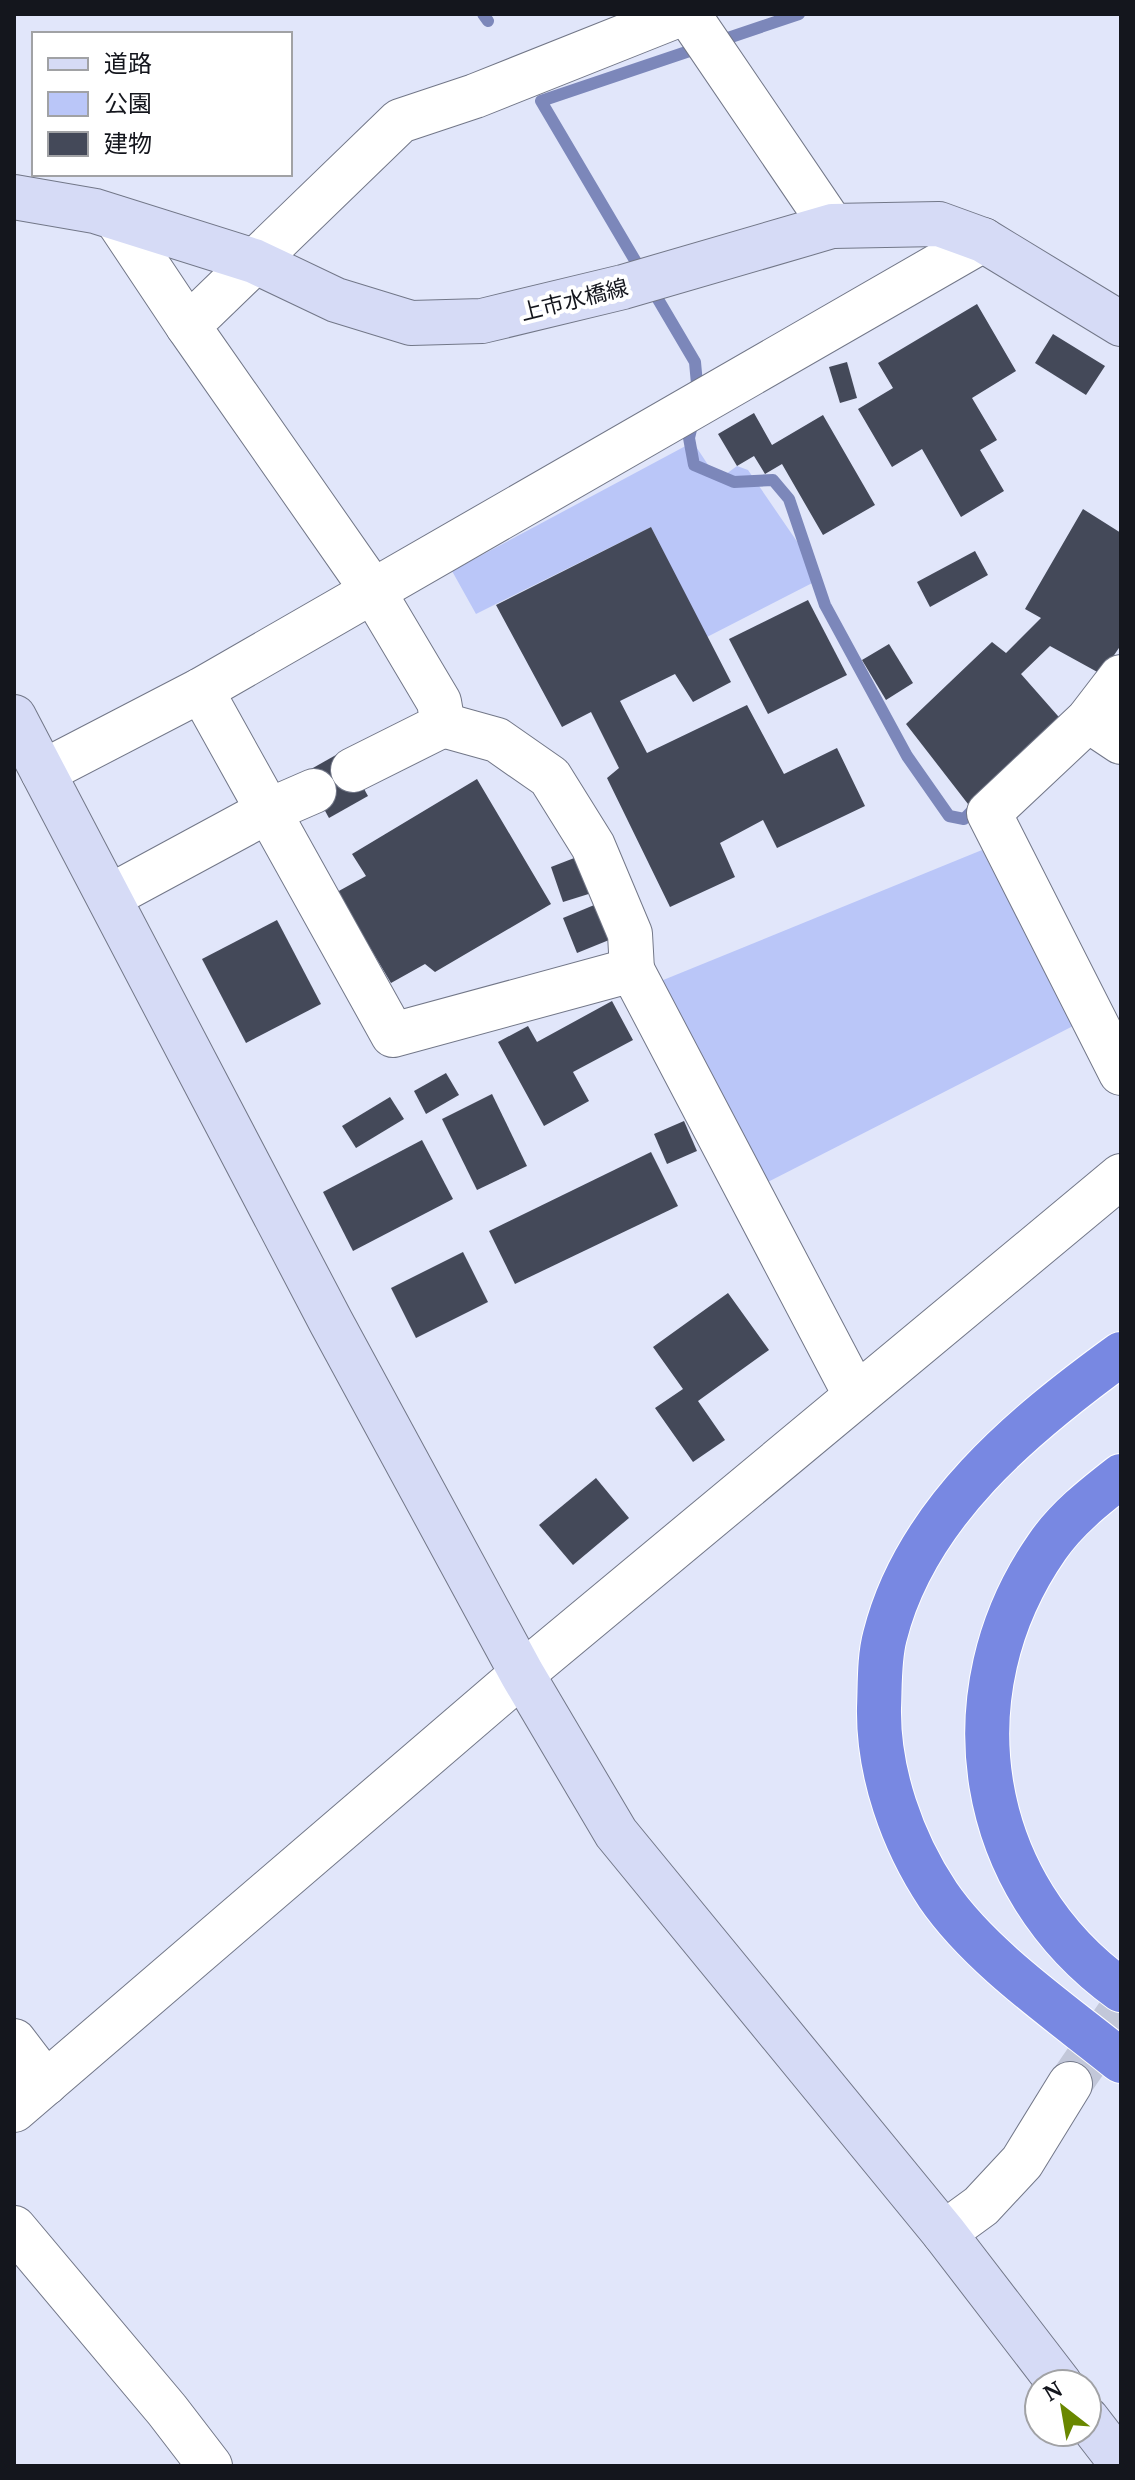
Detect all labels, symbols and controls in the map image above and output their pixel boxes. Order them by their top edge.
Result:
legend [32,32,292,176]
text: 道路 [104,47,152,79]
text: 公園 [104,87,152,119]
text: 建物 [104,127,152,159]
street label: 上市水橋線 [517,272,631,326]
north arrow [1023,2368,1103,2448]
text: N [1038,2374,1067,2407]

